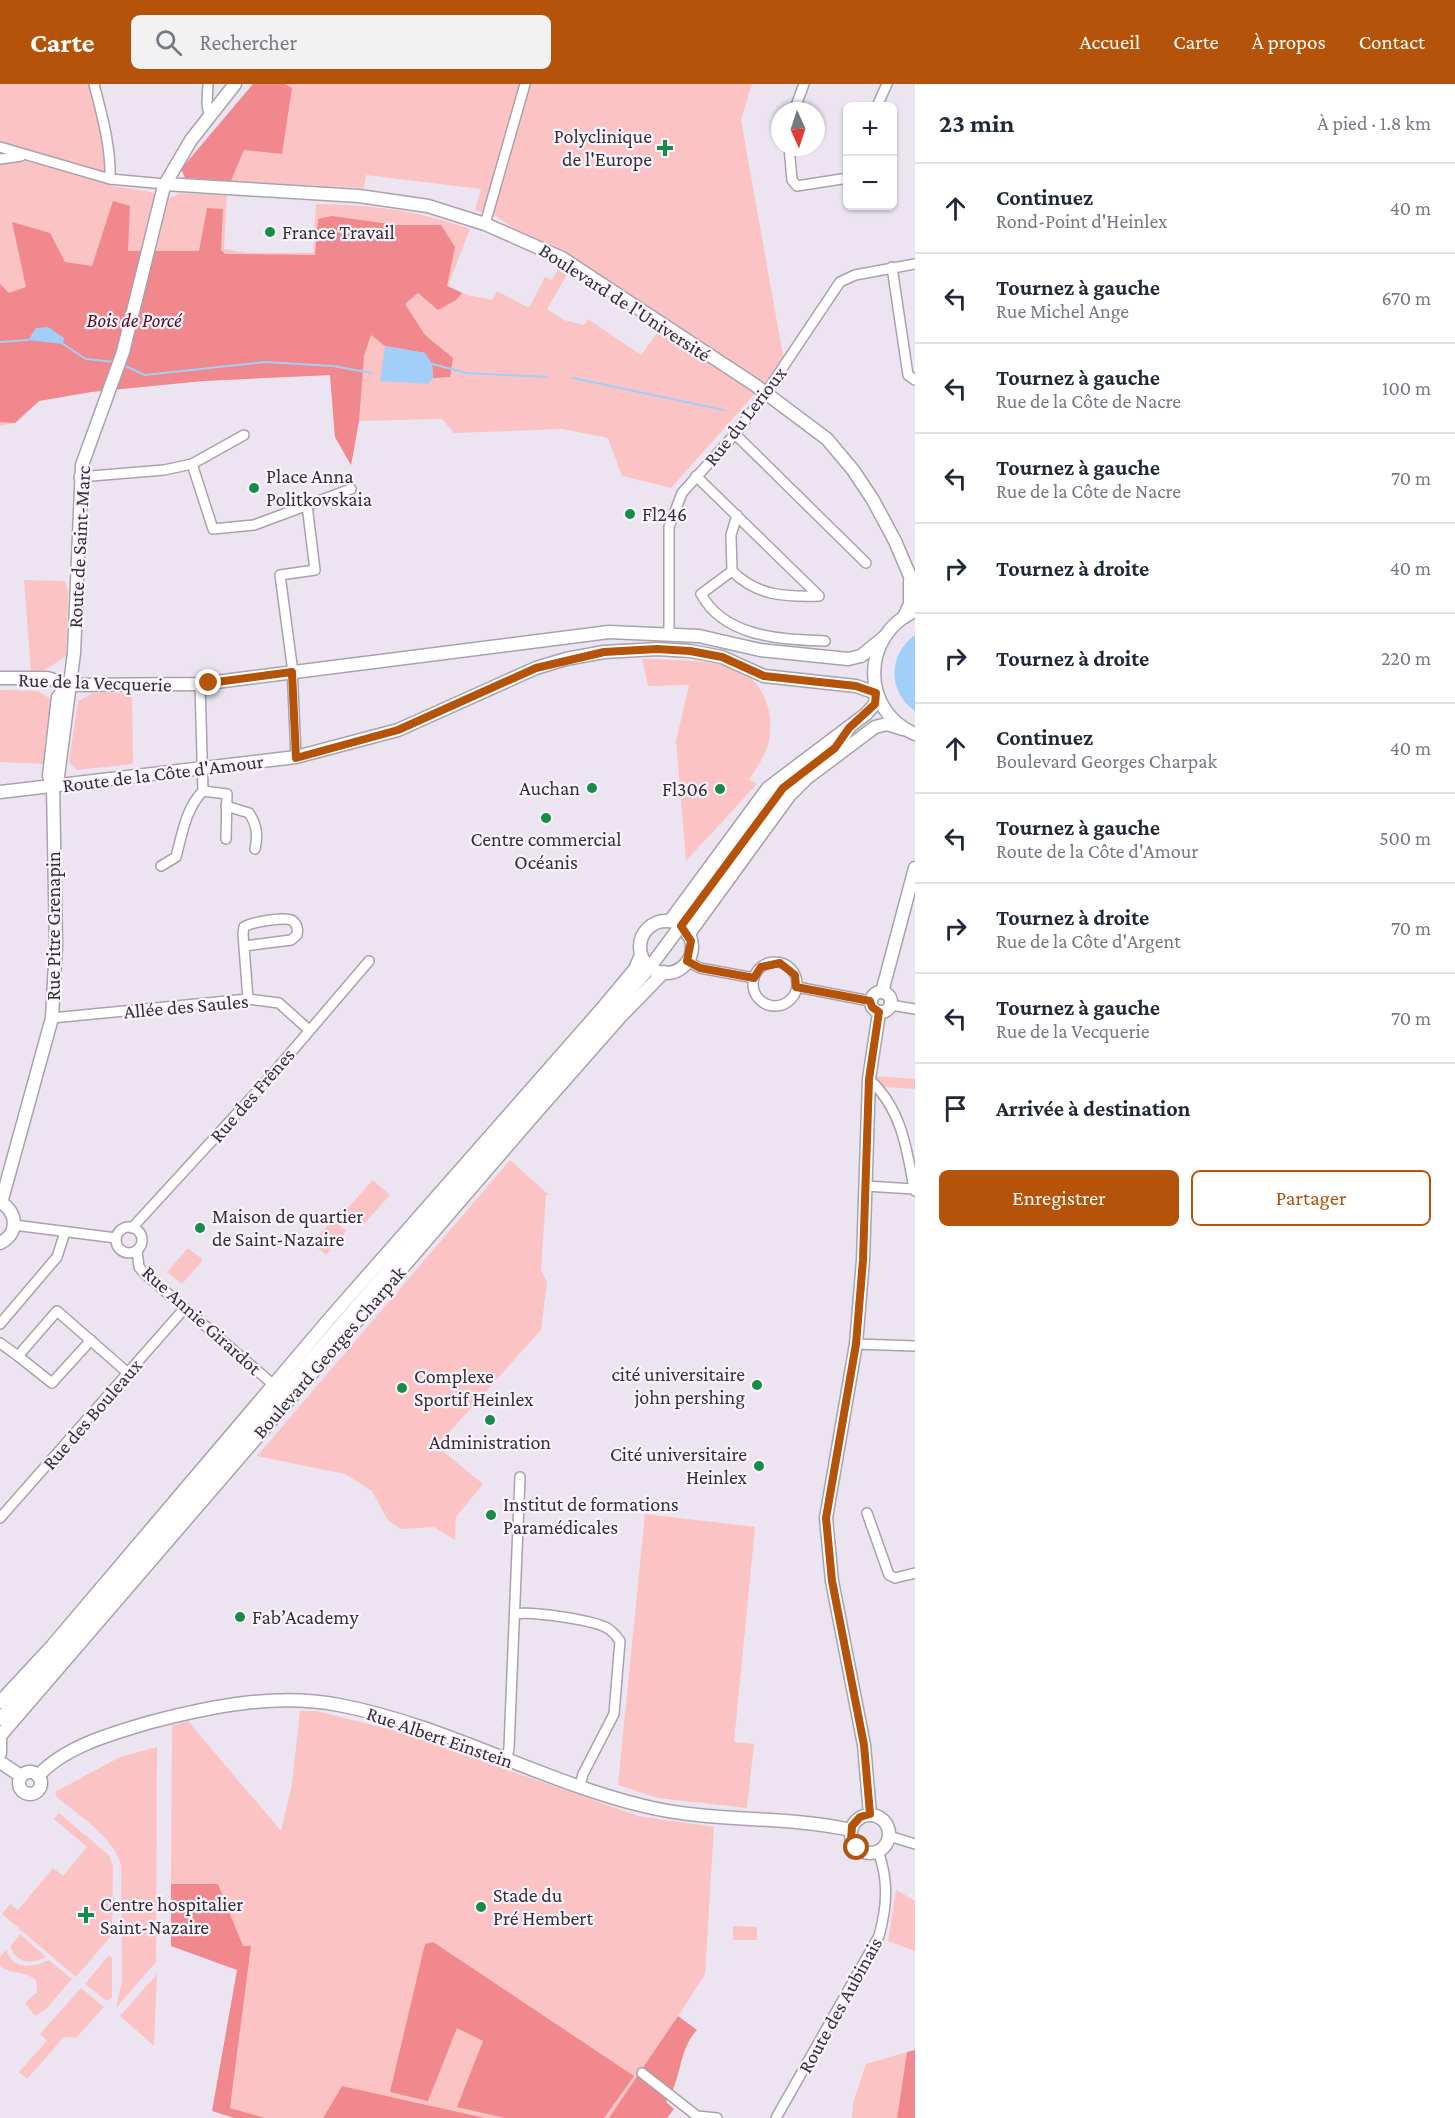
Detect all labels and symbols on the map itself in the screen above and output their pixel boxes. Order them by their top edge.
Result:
north arrow [771,102,825,156]
place label: Polyclinique de l'Europe [554,125,652,171]
marker: Polyclinique de l'Europe [656,139,674,157]
place label: France Travail [282,221,395,243]
marker: France Travail [263,225,277,239]
street label: Boulevard de l'Université [535,238,715,366]
park label: Bois de Porcé [87,309,183,331]
street label: Rue du Lerioux [699,362,791,470]
street label: Route de Saint-Marc [64,464,94,629]
place label: Place Anna Politkovskaia [266,465,372,510]
marker: Place Anna Politkovskaia [247,481,261,495]
place label: Fl246 [642,503,687,525]
marker: Fl246 [623,507,637,521]
street label: Rue de la Vecquerie [18,668,172,697]
route end [195,669,221,695]
street label: Route de la Côte d'Amour [61,750,265,796]
place label: Auchan [519,777,580,799]
place label: Fl306 [662,778,708,800]
marker: Auchan [585,781,599,795]
marker: Fl306 [713,782,727,796]
marker: Centre commercial Océanis [539,811,553,825]
place label: Centre commercial Océanis [471,828,621,873]
street label: Rue Pitre Grenapin [42,851,65,1001]
street label: Allée des Saules [123,990,249,1022]
street label: Rue des Frênes [205,1043,299,1147]
place label: Maison de quartier de Saint-Nazaire [212,1205,363,1250]
marker: Maison de quartier de Saint-Nazaire [193,1221,207,1235]
street label: Rue Annie Girardot [138,1261,266,1379]
street label: Boulevard Georges Charpak [248,1261,411,1443]
street label: Rue des Bouleaux [38,1354,147,1474]
place label: cité universitaire john pershing [611,1363,745,1409]
place label: Complexe Sportif Heinlex [414,1365,534,1411]
marker: cité universitaire john pershing [750,1378,764,1392]
marker: Complexe Sportif Heinlex [395,1381,409,1395]
marker: Administration [483,1413,497,1427]
place label: Administration [429,1431,551,1453]
place label: Cité universitaire Heinlex [610,1443,748,1488]
marker: Cité universitaire Heinlex [752,1459,766,1473]
place label: Institut de formations Paramédicales [503,1493,679,1538]
marker: Institut de formations Paramédicales [484,1508,498,1522]
place label: Fab’Academy [252,1606,359,1629]
marker: Fab’Academy [233,1610,247,1624]
street label: Rue Albert Einstein [364,1702,516,1772]
route start [843,1834,869,1860]
place label: Stade du Pré Hembert [493,1884,593,1929]
place label: Centre hospitalier Saint-Nazaire [100,1893,243,1938]
marker: Stade du Pré Hembert [474,1900,488,1914]
marker: Centre hospitalier Saint-Nazaire [77,1906,95,1924]
street label: Route des Aubinais [794,1933,886,2077]

